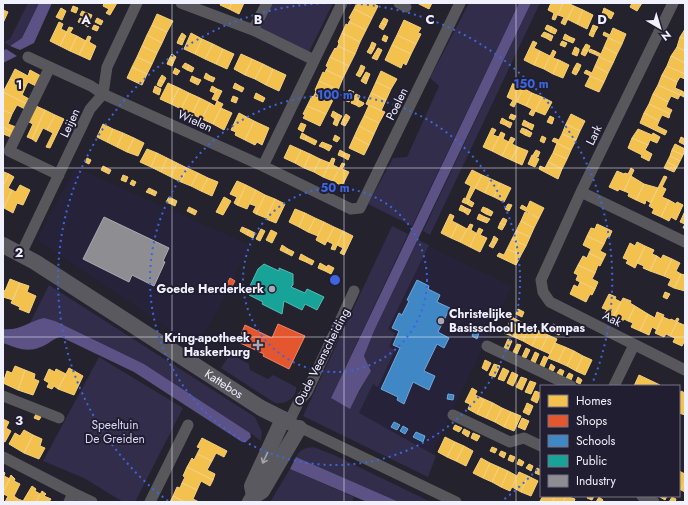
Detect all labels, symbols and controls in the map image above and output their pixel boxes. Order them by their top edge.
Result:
north arrow [640,8,680,48]
text: A [80,10,91,29]
text: B [254,10,263,29]
text: C [425,10,435,29]
text: D [597,10,607,29]
text: N [658,27,675,45]
text: 1 [16,75,22,94]
text: 150 m [513,75,549,93]
street label: Poelen [381,85,413,123]
text: 100 m [317,86,353,104]
street label: Wielen [175,105,215,137]
street label: Leijen [55,106,85,140]
street label: Lark [581,121,607,148]
text: 50 m [320,179,350,197]
text: 2 [15,243,23,262]
centre of rings [328,273,342,287]
place label: Goede Herderkerk [156,280,264,298]
marker: Goede Herderkerk [267,284,277,294]
street label: Oude Veenscheiding [290,305,354,409]
place label: Christelijke Basisschool Het Kompas [449,305,585,337]
street label: Aak [599,307,625,332]
marker: Christelijke Basisschool Het Kompas [436,316,446,326]
place label: Kring-apotheek Haskerburg [164,329,250,361]
marker: Kring-apotheek Haskerburg [253,340,263,350]
street label: Kattebos [201,365,247,403]
legend [540,385,680,497]
text: Homes [576,392,612,410]
text: 3 [15,411,23,430]
text: Shops [576,412,607,430]
park label: Speeltuin De Greiden [85,416,145,448]
text: Schools [576,432,615,450]
one-way arrow [261,452,268,464]
text: Public [576,452,607,470]
text: Industry [576,472,617,490]

